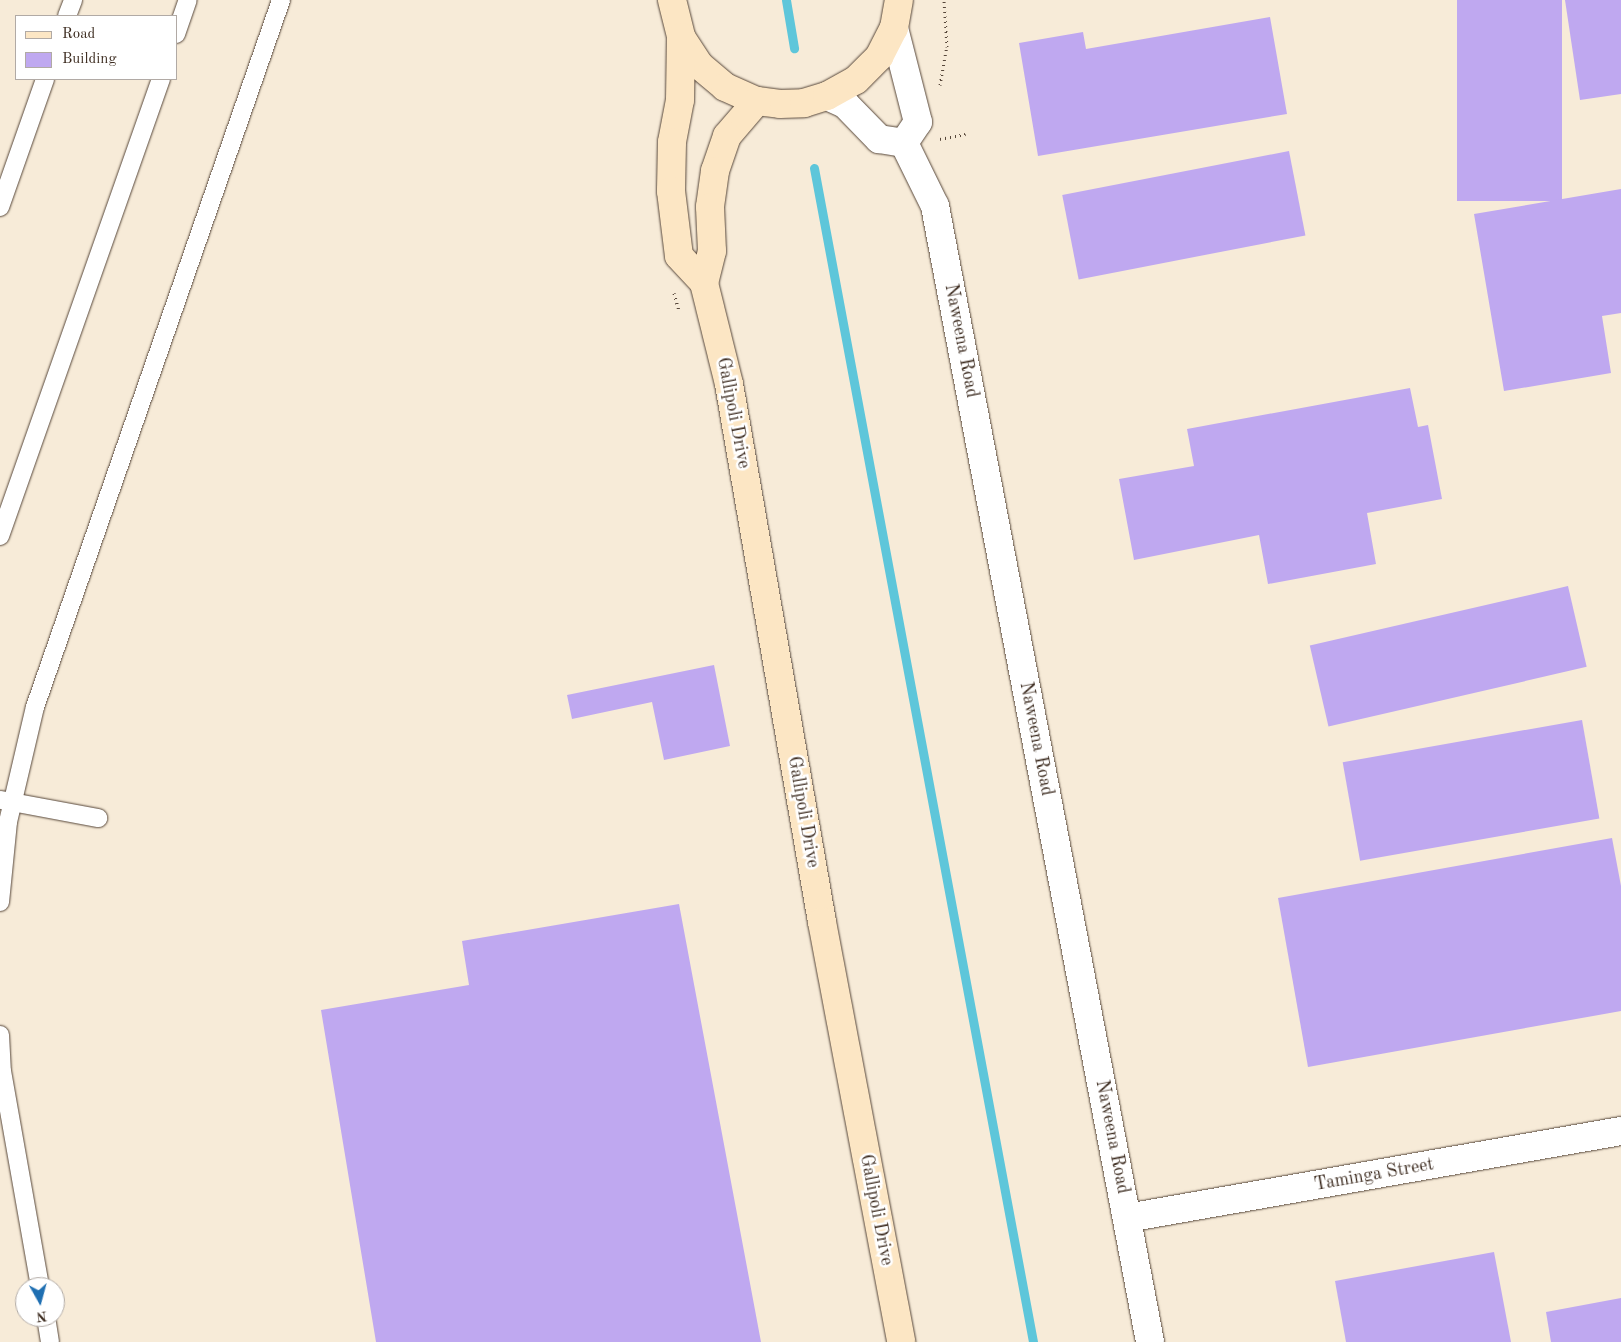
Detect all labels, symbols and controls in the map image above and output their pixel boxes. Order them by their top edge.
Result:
legend [15,15,178,80]
text: Road [62,27,95,42]
text: Building [62,52,117,67]
street label: Naweena Road [939,282,983,400]
street label: Gallipoli Drive [712,356,754,470]
street label: Naweena Road [1014,680,1058,798]
street label: Gallipoli Drive [783,755,823,869]
street label: Naweena Road [1090,1078,1134,1196]
street label: Gallipoli Drive [855,1153,897,1267]
street label: Taminga Street [1313,1154,1435,1196]
north arrow [15,1277,65,1327]
text: N [36,1308,48,1323]

